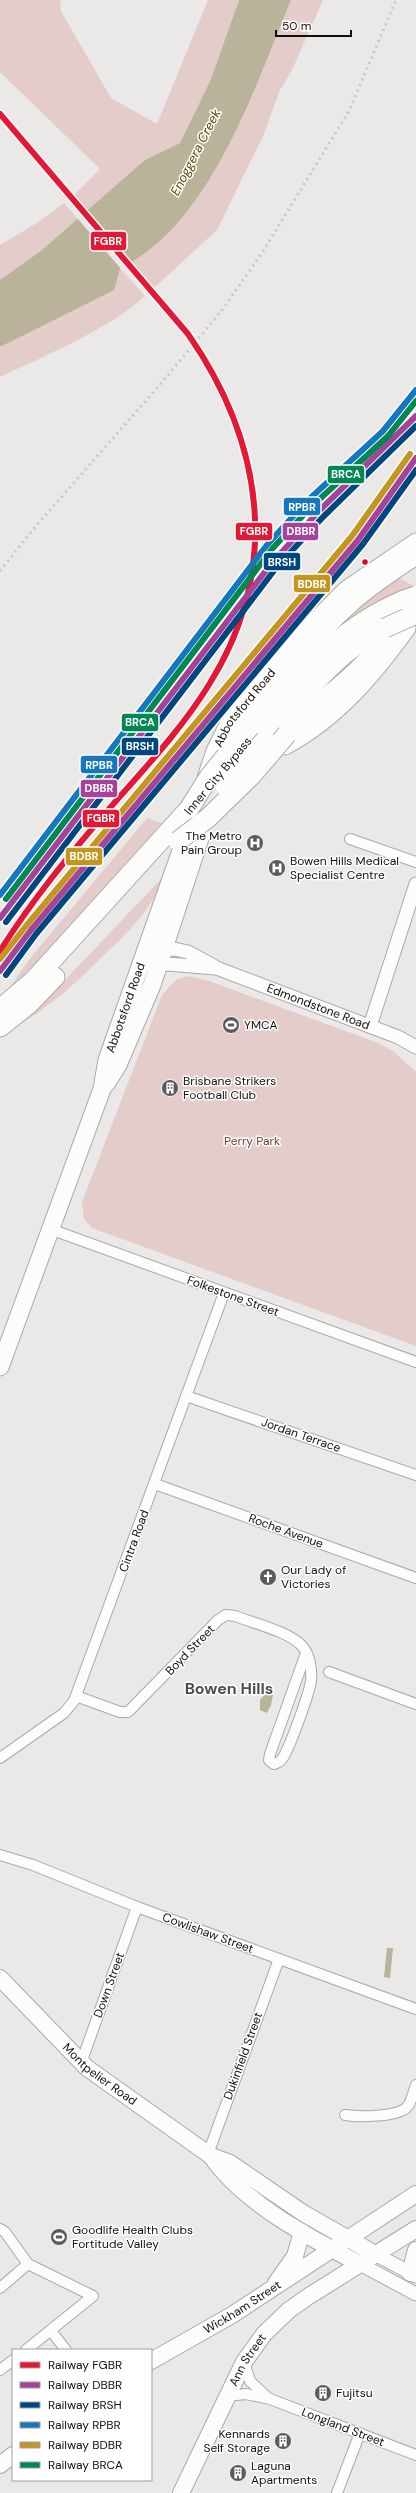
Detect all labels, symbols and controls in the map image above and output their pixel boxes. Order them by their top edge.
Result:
scale bar [276,12,351,38]
text: 50 m [282,18,311,34]
water label: Enoggera Creek [166,106,225,198]
line badge: FGBR [90,231,127,251]
text: FGBR [94,234,122,248]
line badge: BRCA [327,465,365,484]
text: BRCA [331,467,361,481]
line badge: RPBR [283,497,321,516]
text: RPBR [288,500,316,514]
line badge: FGBR [235,522,273,541]
line badge: DBBR [282,522,319,541]
text: FGBR [240,524,268,538]
text: DBBR [287,524,315,538]
line badge: BRSH [263,552,301,571]
text: BRSH [268,555,296,569]
unlabelled marker [360,557,370,567]
line badge: BDBR [293,574,331,593]
text: BDBR [298,577,326,591]
street label: Abbotsford Road [210,665,279,750]
line badge: BRCA [121,713,159,732]
text: BRCA [125,715,155,729]
street label: Inner City Bypass [181,734,255,818]
line badge: BRSH [121,737,159,756]
text: BRSH [126,739,154,753]
line badge: RPBR [80,755,118,774]
text: RPBR [85,758,113,772]
line badge: DBBR [80,779,118,798]
text: DBBR [85,781,113,795]
line badge: FGBR [82,809,120,828]
text: FGBR [87,811,115,825]
place label: The Metro Pain Group [181,828,242,858]
hospital icon: The Metro Pain Group [245,833,265,853]
line badge: BDBR [65,847,103,866]
text: BDBR [70,849,98,863]
place label: Bowen Hills Medical Specialist Centre [290,853,399,883]
hospital icon: Bowen Hills Medical Specialist Centre [267,858,287,878]
street label: Abbotsford Road [102,960,149,1055]
street label: Edmondstone Road [265,980,372,1034]
sports icon: YMCA [221,1015,241,1035]
place label: YMCA [244,1017,277,1033]
place label: Brisbane Strikers Football Club [183,1073,276,1103]
building icon: Brisbane Strikers Football Club [160,1078,180,1098]
park label: Perry Park [224,1133,280,1149]
street label: Folkestone Street [185,1272,281,1320]
street label: Jordan Terrace [259,1414,343,1456]
street label: Cintra Road [115,1508,153,1574]
street label: Roche Avenue [246,1510,326,1552]
place label: Our Lady of Victories [281,1562,346,1592]
church icon: Our Lady of Victories [258,1567,278,1587]
street label: Boyd Street [162,1621,218,1679]
district label: Bowen Hills [185,1678,273,1699]
street label: Cowlishaw Street [160,1909,256,1957]
street label: Down Street [90,1950,128,2020]
street label: Dukinfield Street [220,2010,266,2102]
street label: Montpelier Road [59,2040,140,2109]
place label: Goodlife Health Clubs Fortitude Valley [72,2222,193,2252]
sports icon: Goodlife Health Clubs Fortitude Valley [49,2227,69,2247]
street label: Wickham Street [201,2277,284,2338]
street label: Ann Street [226,2330,270,2389]
legend [12,2349,152,2481]
text: Railway FGBR [48,2357,122,2373]
text: Railway DBBR [48,2377,122,2393]
building icon: Fujitsu [313,2383,333,2403]
place label: Fujitsu [336,2385,373,2401]
text: Railway BRSH [48,2397,122,2413]
street label: Longland Street [299,2404,387,2450]
text: Railway RPBR [48,2417,121,2433]
place label: Kennards Self Storage [203,2426,270,2456]
building icon: Kennards Self Storage [273,2431,293,2451]
text: Railway BDBR [48,2437,122,2453]
text: Railway BRCA [48,2457,123,2473]
place label: Laguna Apartments [251,2458,317,2488]
building icon: Laguna Apartments [228,2463,248,2483]

